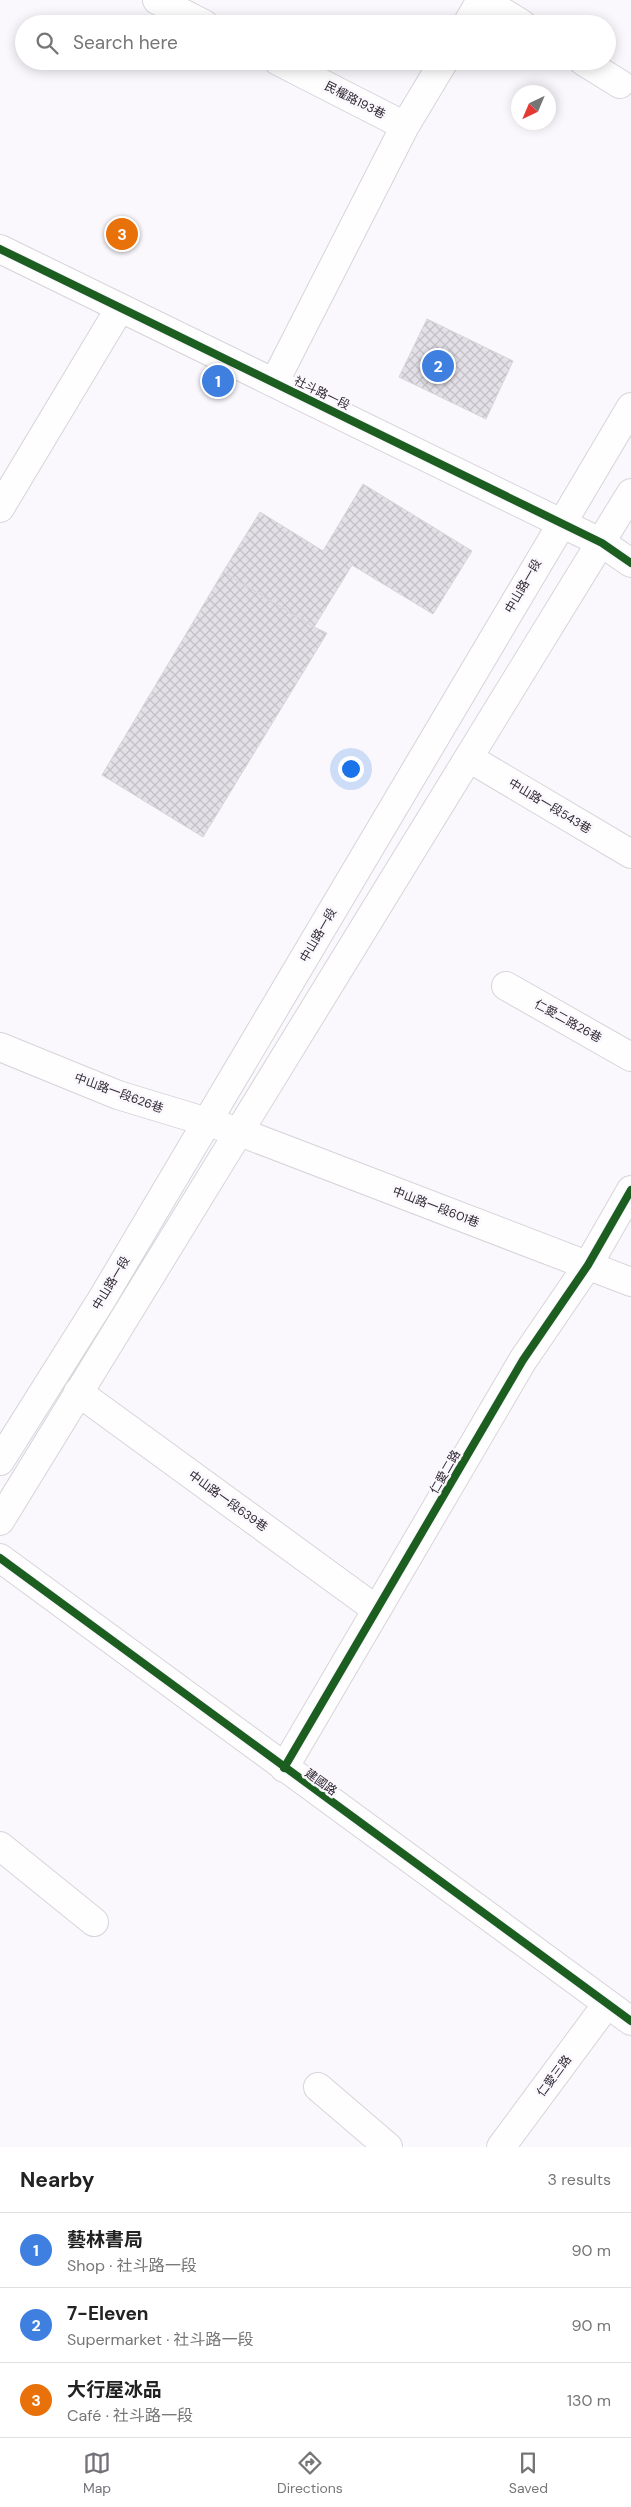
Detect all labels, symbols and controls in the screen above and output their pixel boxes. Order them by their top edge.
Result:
search box [15,15,616,70]
icon: search [33,29,61,57]
text: Search here [73,30,178,55]
street label: 民權路193巷 [322,78,388,122]
north arrow [511,85,556,130]
pin: 3 [106,215,138,253]
pin: 2 [422,347,454,385]
pin: 1 [202,362,234,400]
street label: 社斗路一段 [292,373,352,413]
street label: 中山路一段 [501,556,545,616]
your location [338,756,364,782]
street label: 中山路一段543巷 [506,775,594,837]
street label: 中山路一段 [296,905,340,965]
street label: 仁愛二路26巷 [532,996,604,1046]
street label: 中山路一段626巷 [72,1069,166,1117]
street label: 中山路一段601巷 [390,1183,482,1231]
street label: 中山路一段 [89,1253,133,1313]
street label: 仁愛二路 [426,1447,464,1497]
street label: 中山路一段639巷 [185,1467,271,1535]
street label: 建國路 [302,1765,340,1799]
street label: 仁愛三路 [533,2052,575,2100]
text: Nearby [20,2166,94,2194]
text: 3 results [548,2169,611,2190]
text: 藝林書局 [67,2227,143,2252]
text: 1 [33,2240,39,2261]
text: 90 m [571,2240,611,2261]
text: Shop · 社斗路一段 [67,2255,197,2276]
text: 7-Eleven [67,2301,149,2326]
text: 2 [31,2315,41,2336]
text: 90 m [571,2315,611,2336]
text: Supermarket · 社斗路一段 [67,2329,254,2350]
text: 大行屋冰品 [67,2377,162,2402]
text: 3 [31,2390,41,2411]
text: 130 m [567,2390,611,2411]
text: Café · 社斗路一段 [67,2405,193,2426]
tab: Map [83,2449,111,2497]
tab: Directions [277,2449,343,2497]
tab: Saved [509,2449,548,2497]

